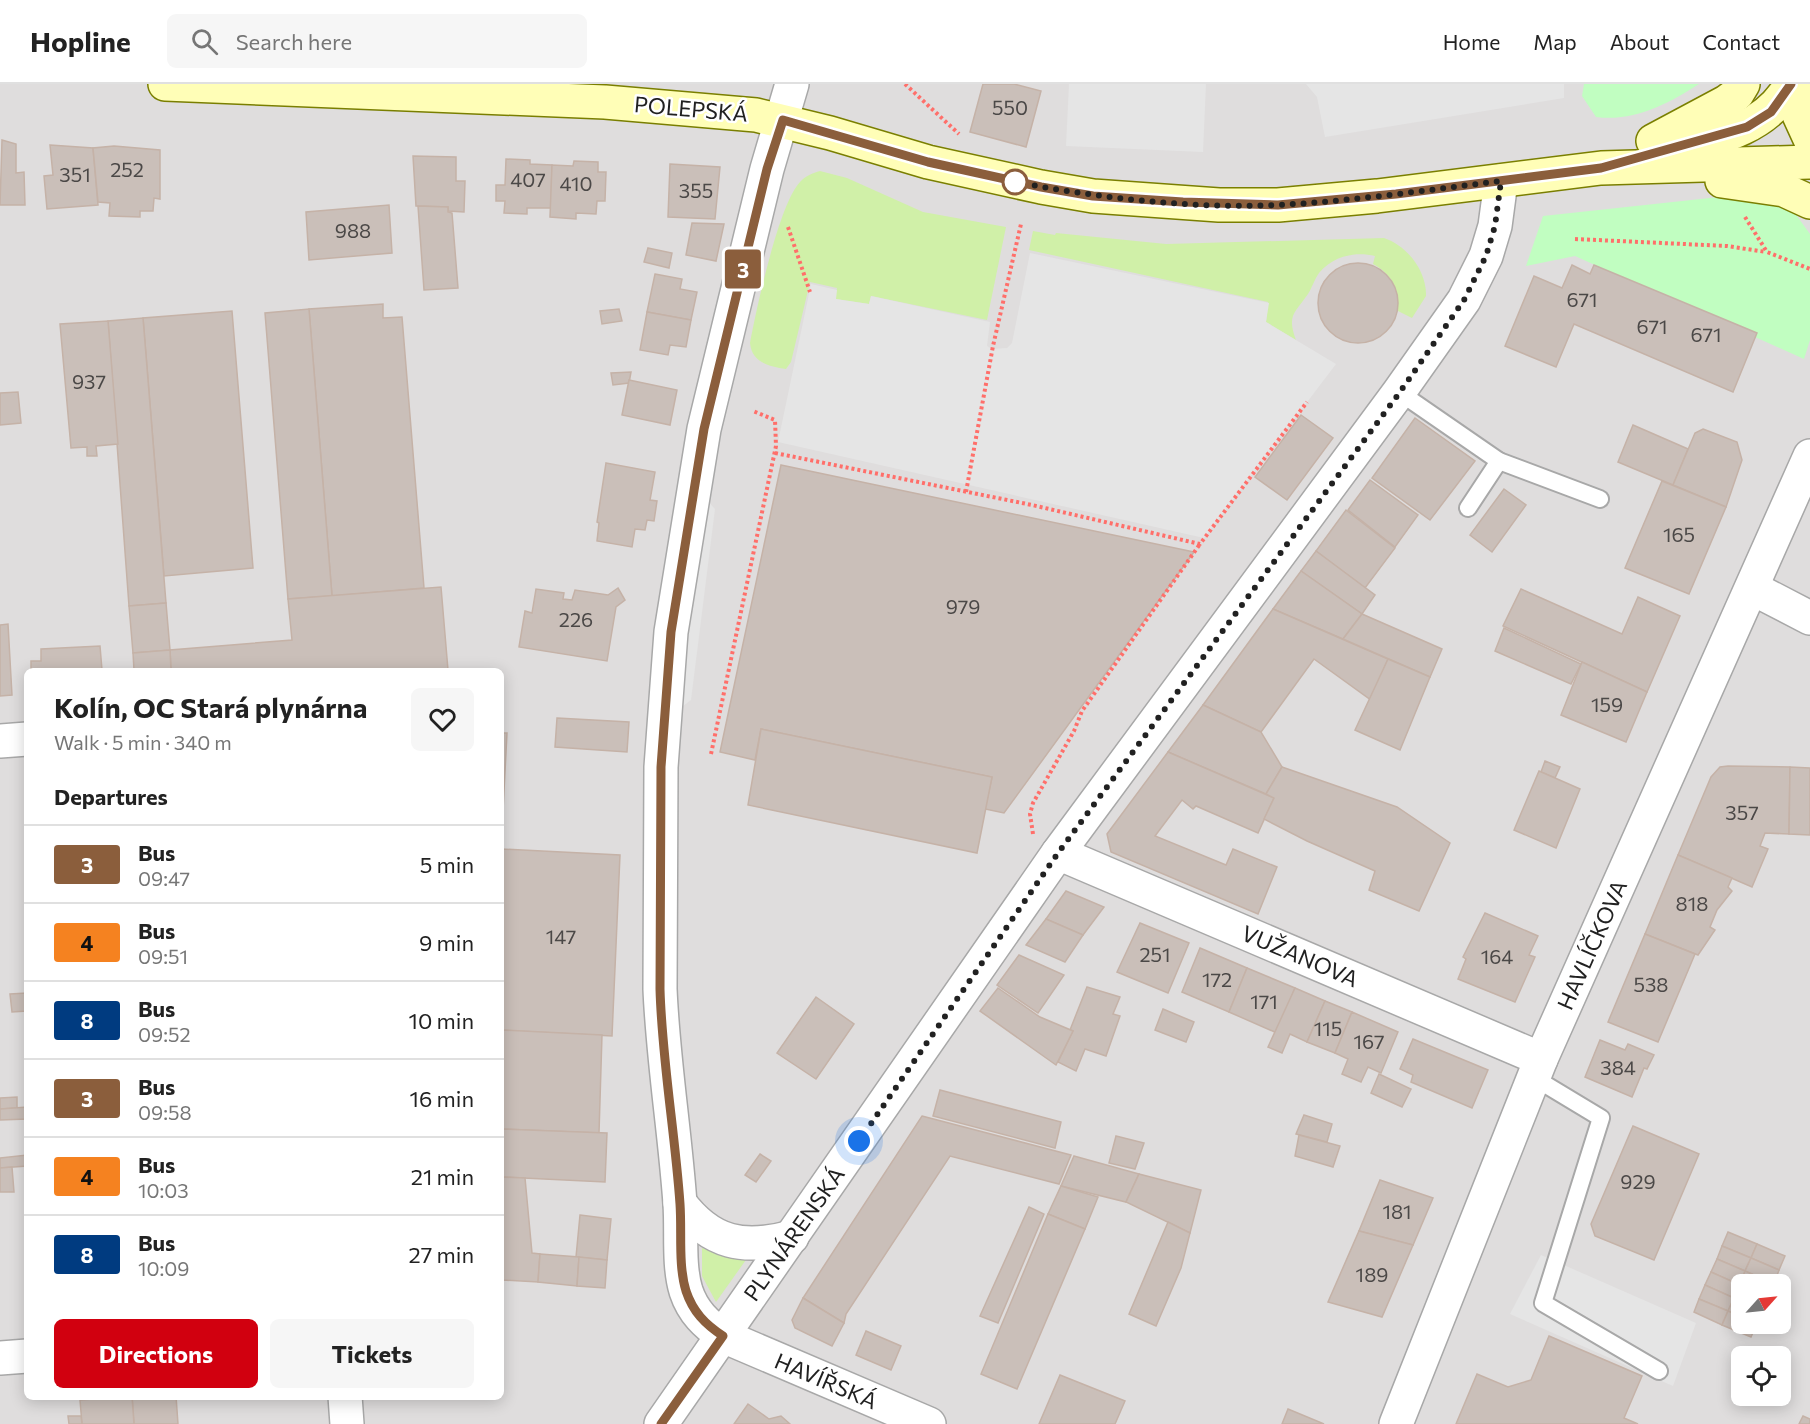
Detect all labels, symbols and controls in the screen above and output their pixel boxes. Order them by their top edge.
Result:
search box [167,14,587,68]
text: Hopline [30,24,131,58]
icon: search [188,25,221,58]
text: Search here [236,28,352,55]
text: Home [1443,29,1500,54]
text: Map [1533,29,1577,54]
text: About [1610,29,1669,54]
text: Contact [1702,29,1780,54]
street label: POLEPSKÁ [633,90,749,127]
house number: 550 [992,95,1028,119]
house number: 252 [110,157,144,181]
house number: 351 [59,162,91,186]
house number: 407 [510,167,546,191]
unlabelled marker [1002,169,1028,195]
house number: 410 [560,171,593,195]
house number: 355 [679,178,713,202]
house number: 988 [335,218,371,242]
line badge: 3 [724,250,762,288]
text: 3 [737,257,749,282]
house number: 671 [1566,287,1598,311]
house number: 671 [1636,314,1668,338]
house number: 671 [1690,322,1722,346]
house number: 937 [72,369,106,393]
house number: 165 [1663,522,1695,546]
house number: 979 [946,594,980,618]
house number: 226 [559,607,593,631]
button: heart [411,688,474,751]
text: Kolín, OC Stará plynárna [54,690,368,724]
house number: 159 [1591,692,1623,716]
text: Walk · 5 min · 340 m [54,730,232,754]
text: Departures [54,783,168,810]
house number: 357 [1725,800,1759,824]
text: Bus [138,839,175,866]
text: 5 min [420,851,474,878]
text: 3 [81,852,93,877]
text: 09:47 [138,866,190,890]
street label: HAVLÍČKOVA [1551,876,1632,1014]
house number: 818 [1676,891,1708,915]
text: Bus [138,917,175,944]
street label: VUŽANOVA [1238,919,1362,992]
house number: 147 [546,924,576,948]
text: 9 min [419,929,474,956]
text: 4 [81,930,93,955]
house number: 251 [1139,942,1171,966]
text: 09:51 [138,944,188,968]
house number: 164 [1481,944,1513,968]
house number: 172 [1202,967,1232,991]
house number: 538 [1633,972,1669,996]
house number: 171 [1250,989,1278,1013]
text: Bus [138,995,175,1022]
text: 10 min [409,1007,474,1034]
text: 8 [81,1008,94,1033]
house number: 115 [1314,1016,1342,1040]
text: 09:52 [138,1022,191,1046]
house number: 167 [1353,1029,1385,1053]
house number: 384 [1600,1055,1636,1079]
text: Bus [138,1073,175,1100]
text: 16 min [410,1085,474,1112]
text: 3 [81,1086,93,1111]
text: 09:58 [138,1100,192,1124]
your location [844,1126,874,1156]
text: Bus [138,1151,175,1178]
street label: PLYNÁRENSKÁ [737,1162,850,1306]
text: 21 min [411,1163,474,1190]
text: 4 [81,1164,93,1189]
house number: 929 [1620,1169,1656,1193]
text: 10:03 [138,1178,189,1202]
house number: 181 [1382,1199,1412,1223]
text: Bus [138,1229,175,1256]
text: 27 min [409,1241,474,1268]
text: 8 [81,1242,94,1267]
text: 10:09 [138,1256,190,1280]
house number: 189 [1356,1262,1388,1286]
north arrow [1731,1274,1791,1334]
map controls [1731,1274,1791,1406]
button: Directions [54,1319,258,1388]
button: Tickets [270,1319,474,1388]
button: locate [1731,1346,1791,1406]
street label: HAVÍŘSKÁ [771,1347,882,1414]

